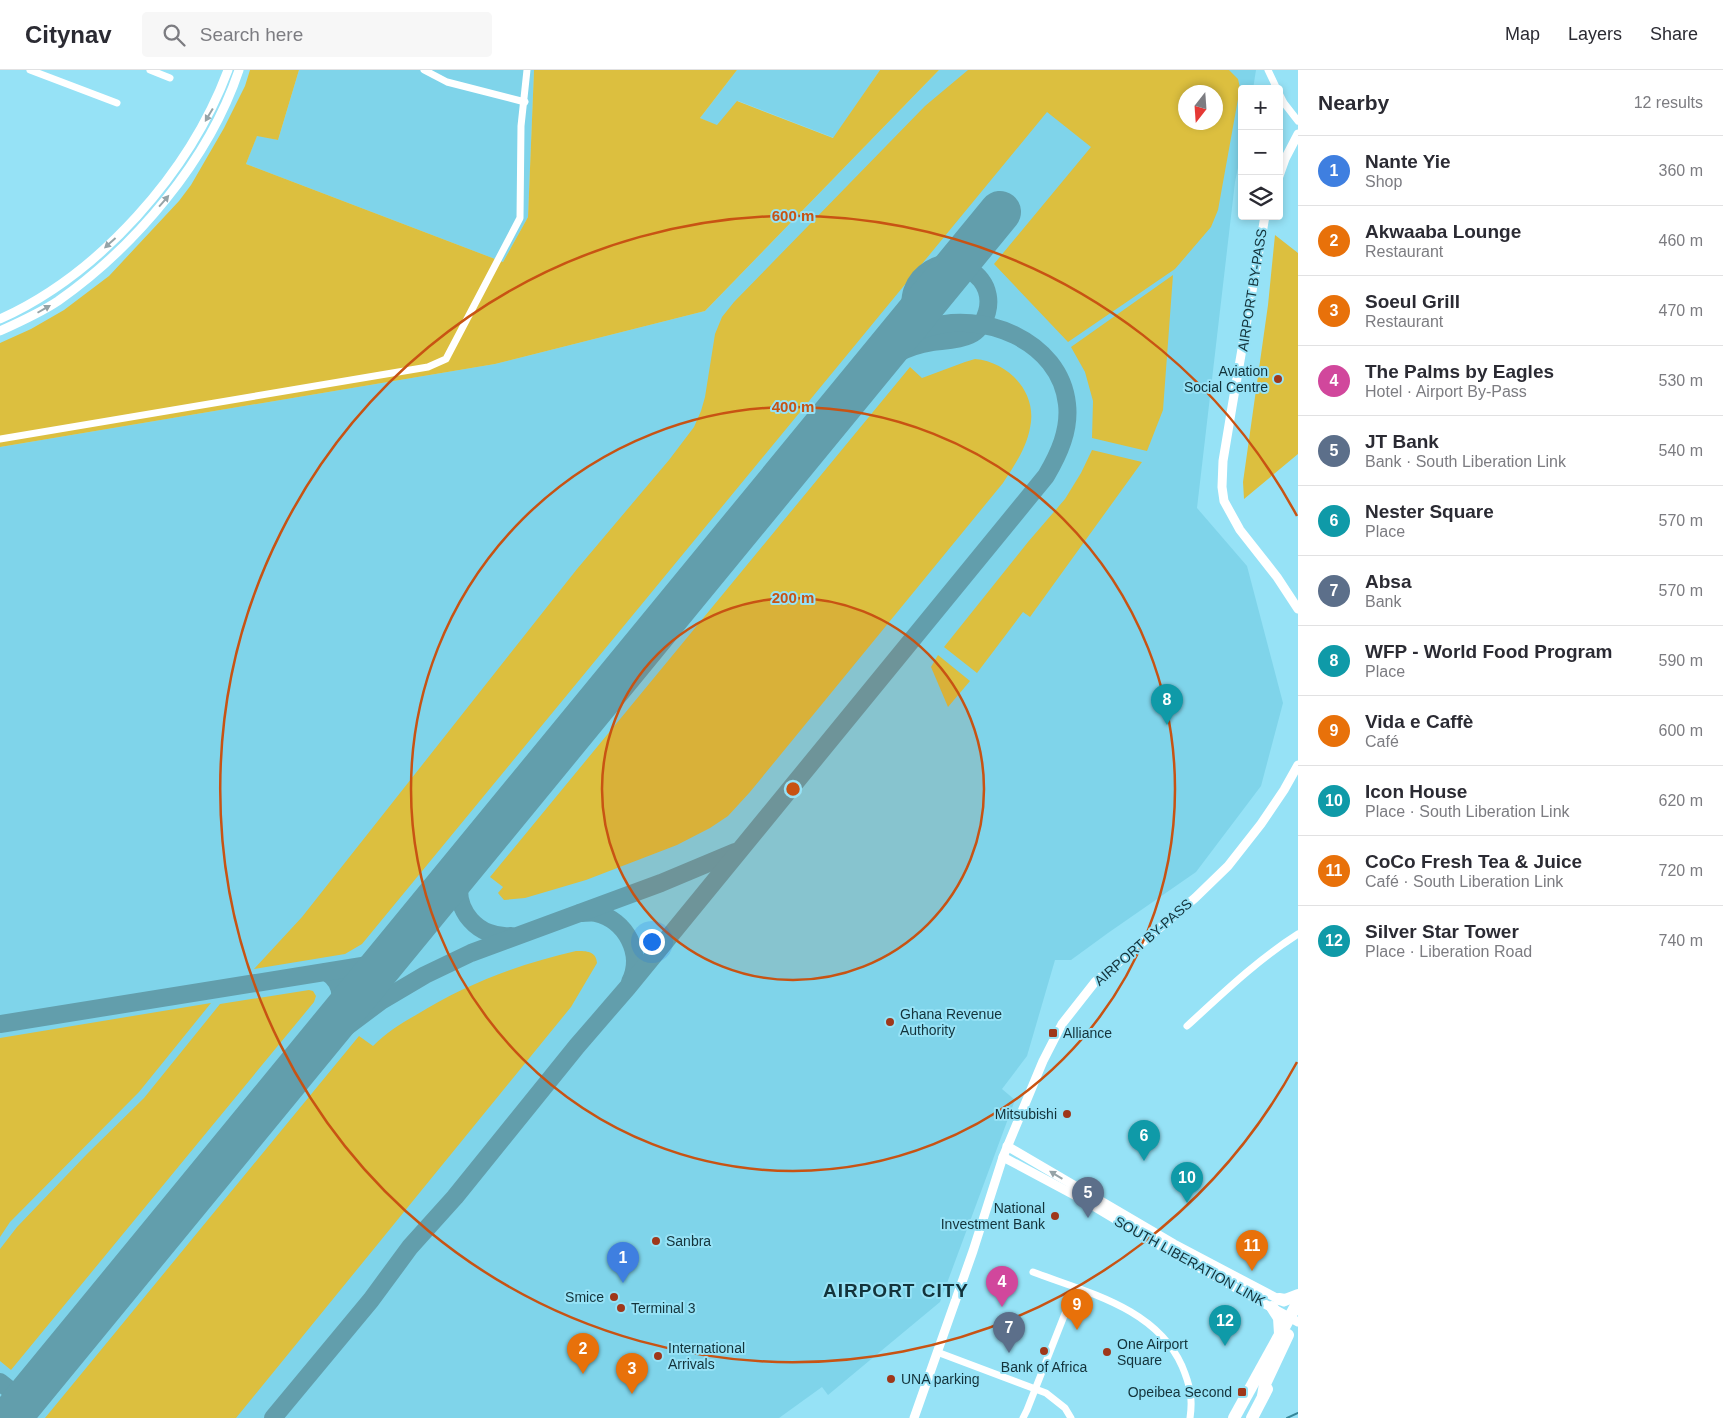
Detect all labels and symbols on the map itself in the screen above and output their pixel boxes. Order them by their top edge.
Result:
north arrow [1178,85,1223,130]
one-way arrow [204,108,213,121]
one-way arrow [158,194,169,207]
text: 600 m [772,207,814,224]
street label: AIRPORT BY-PASS [1234,228,1270,352]
one-way arrow [105,237,117,249]
one-way arrow [36,305,51,313]
place label: Aviation Social Centre [1184,363,1268,395]
marker: Aviation Social Centre [1272,373,1284,385]
text: 400 m [772,398,814,415]
text: 200 m [772,589,814,606]
pin: 8 [1151,684,1183,725]
centre of rings [784,780,802,798]
street label: AIRPORT BY-PASS [1091,895,1195,989]
your location [639,929,665,955]
place label: Ghana Revenue Authority [900,1006,1002,1038]
marker: Ghana Revenue Authority [884,1016,896,1028]
place label: Alliance [1063,1025,1112,1041]
marker: Alliance [1047,1027,1059,1039]
place label: Mitsubishi [995,1106,1057,1122]
marker: Mitsubishi [1061,1108,1073,1120]
pin: 6 [1128,1120,1160,1161]
pin: 10 [1171,1162,1203,1203]
one-way arrow [1049,1171,1062,1180]
pin: 5 [1072,1177,1104,1218]
place label: National Investment Bank [941,1200,1046,1232]
marker: National Investment Bank [1049,1210,1061,1222]
street label: SOUTH LIBERATION LINK [1112,1213,1269,1310]
pin: 11 [1236,1230,1268,1271]
place label: Sanbra [666,1233,711,1249]
marker: Sanbra [650,1235,662,1247]
pin: 1 [607,1242,639,1283]
pin: 4 [986,1266,1018,1307]
district label: AIRPORT CITY [823,1280,969,1301]
place label: Smice [565,1289,604,1305]
pin: 9 [1061,1289,1093,1330]
marker: Smice [608,1291,620,1303]
place label: Terminal 3 [631,1300,696,1316]
marker: Terminal 3 [615,1302,627,1314]
pin: 12 [1209,1305,1241,1346]
pin: 7 [993,1312,1025,1353]
pin: 2 [567,1333,599,1374]
place label: One Airport Square [1117,1336,1188,1368]
place label: International Arrivals [668,1340,745,1372]
marker: Bank of Africa [1038,1345,1050,1357]
marker: One Airport Square [1101,1346,1113,1358]
marker: International Arrivals [652,1350,664,1362]
pin: 3 [616,1353,648,1394]
place label: Bank of Africa [1001,1359,1087,1375]
place label: UNA parking [901,1371,980,1387]
marker: UNA parking [885,1373,897,1385]
place label: Opeibea Second [1128,1384,1232,1400]
marker: Opeibea Second [1236,1386,1248,1398]

